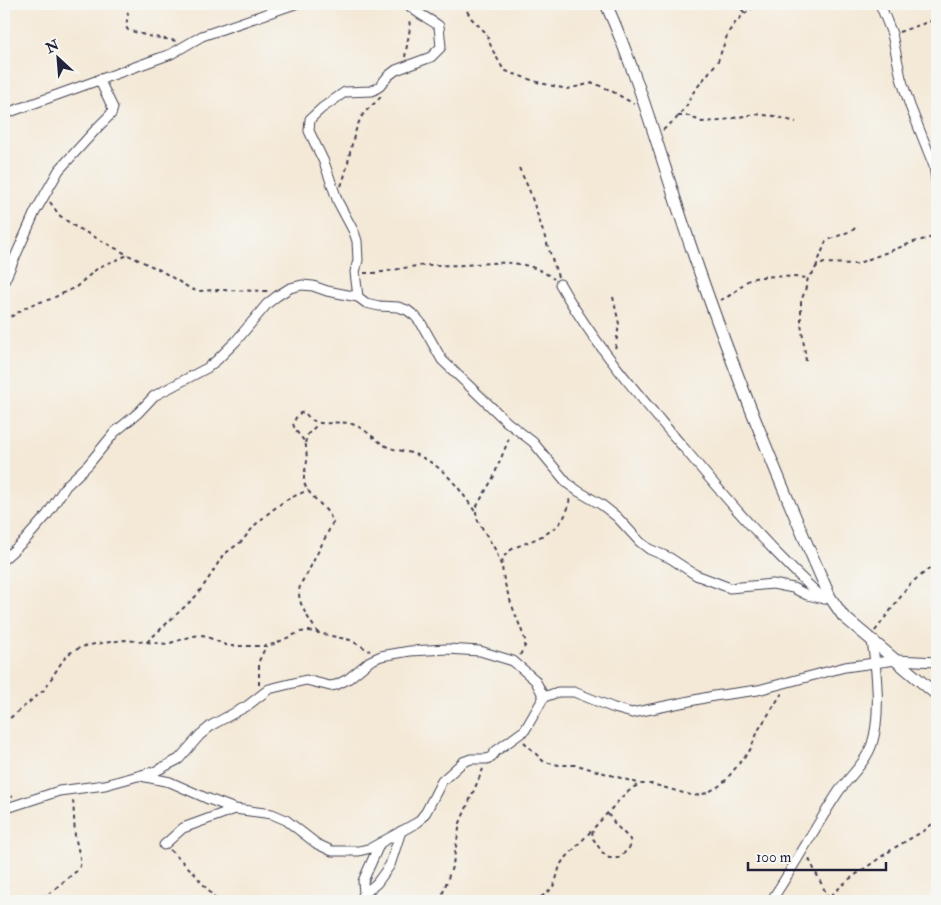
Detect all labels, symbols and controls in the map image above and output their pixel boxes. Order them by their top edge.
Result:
north arrow [32,32,82,82]
text: N [42,36,62,58]
scale bar [748,840,886,872]
text: 100 m [756,848,792,867]

